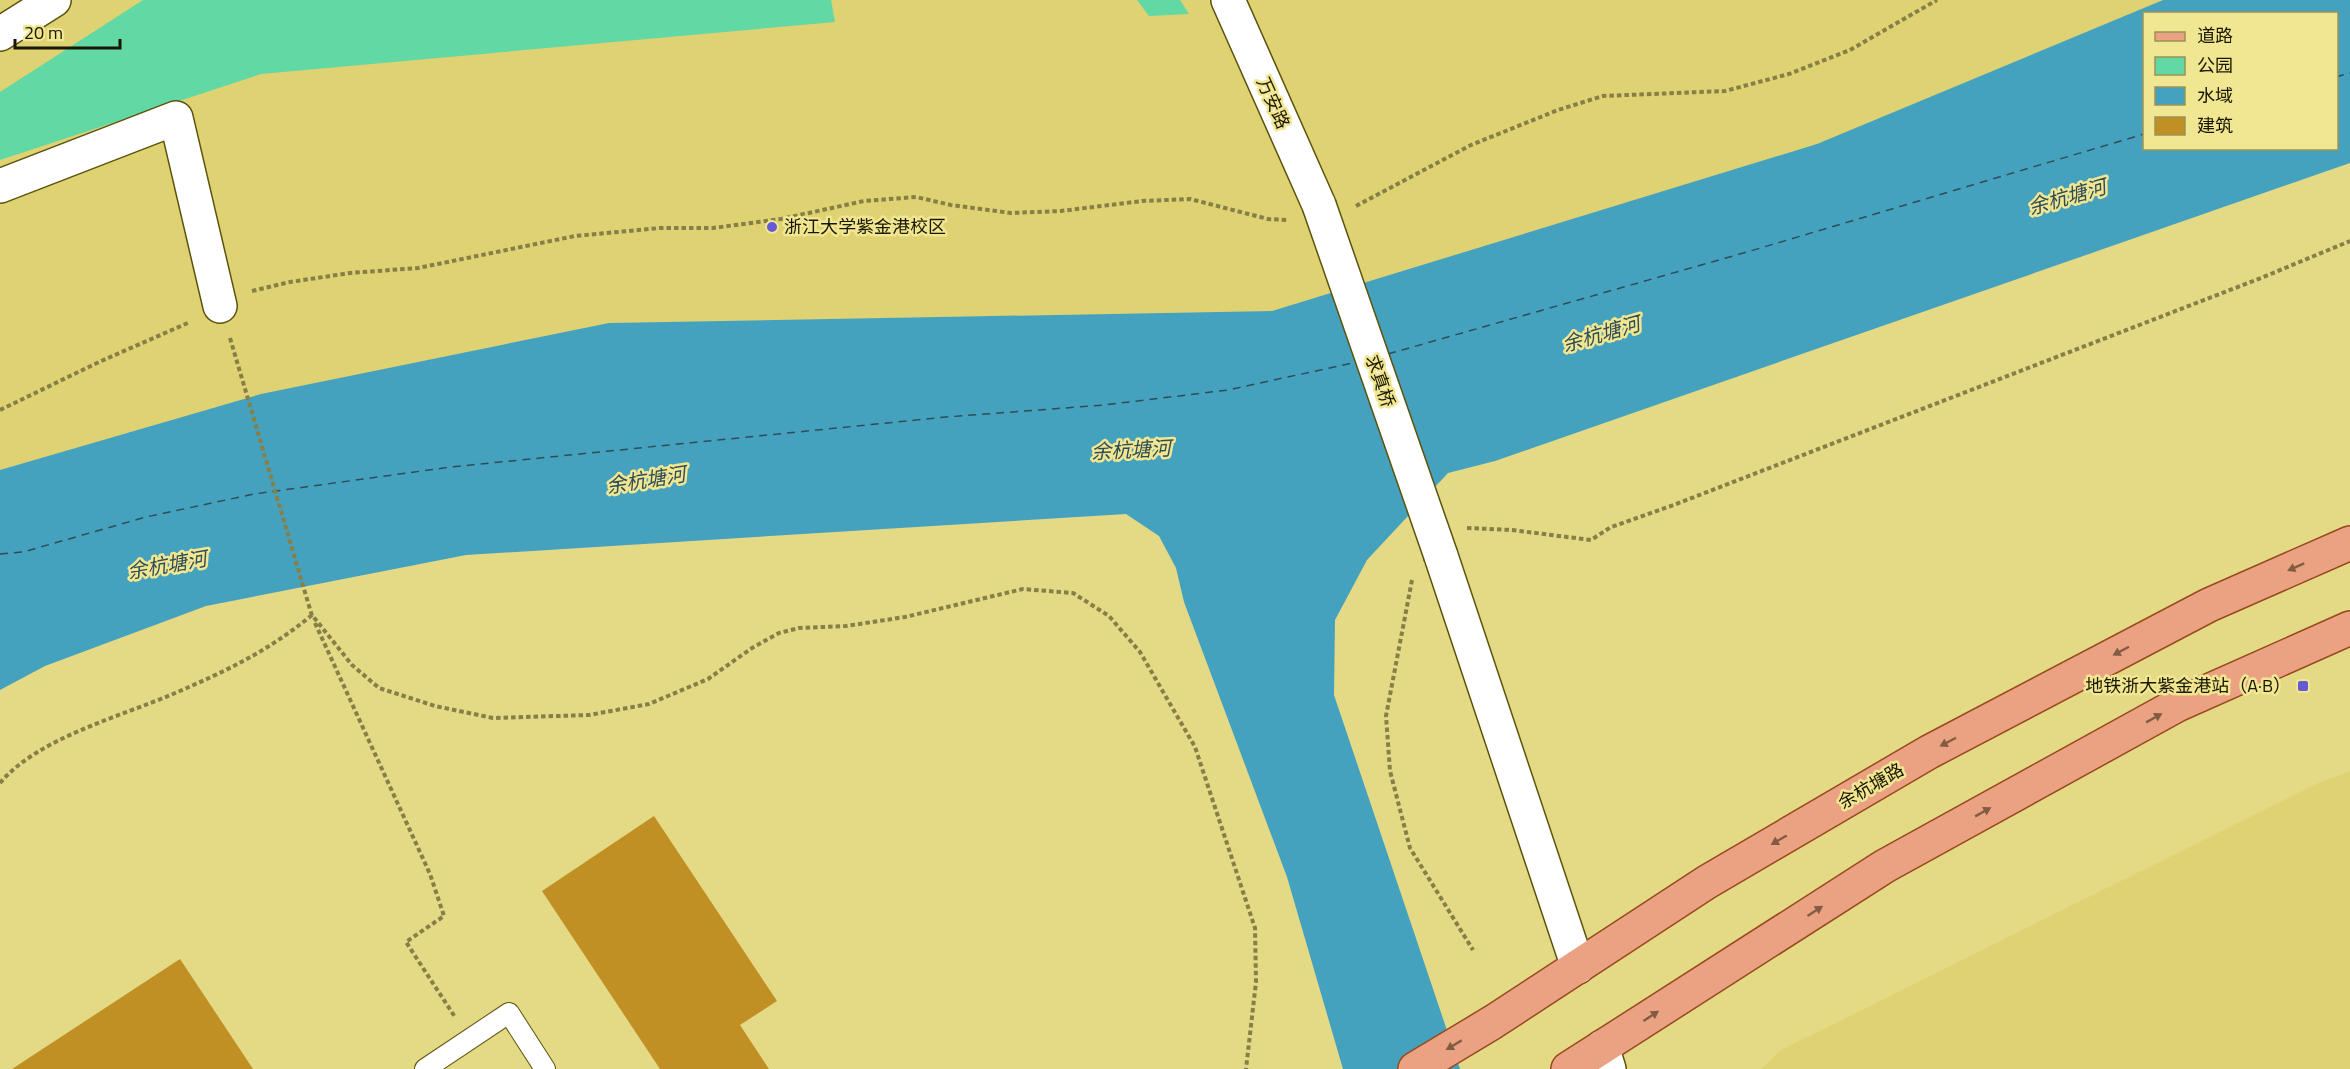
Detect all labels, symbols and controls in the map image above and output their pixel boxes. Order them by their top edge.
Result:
scale bar [15,12,120,50]
legend [2143,12,2338,150]
text: 20 m [24,19,63,46]
text: 道路 [2197,22,2233,49]
text: 公园 [2197,52,2233,79]
street label: 万安路 [1250,73,1297,133]
text: 水域 [2197,82,2233,109]
text: 建筑 [2197,112,2233,139]
water label: 余杭塘河 [2024,169,2113,222]
place label: 浙江大学紫金港校区 [784,213,946,240]
marker: 浙江大学紫金港校区 [765,220,779,234]
water label: 余杭塘河 [1558,306,1647,359]
street label: 求真桥 [1359,351,1402,411]
water label: 余杭塘河 [1090,432,1176,467]
water label: 余杭塘河 [604,457,692,501]
water label: 余杭塘河 [125,542,213,587]
one-way arrow [2287,562,2305,572]
one-way arrow [2112,646,2130,656]
place label: 地铁浙大紫金港站（A·B） [2085,672,2291,699]
marker: 地铁浙大紫金港站（A·B） [2296,679,2310,693]
one-way arrow [2146,713,2163,723]
one-way arrow [1939,737,1956,747]
street label: 余杭塘路 [1833,756,1909,815]
one-way arrow [1975,807,1992,817]
one-way arrow [1771,834,1787,845]
one-way arrow [1807,905,1823,916]
one-way arrow [1643,1011,1659,1022]
one-way arrow [1446,1040,1462,1051]

